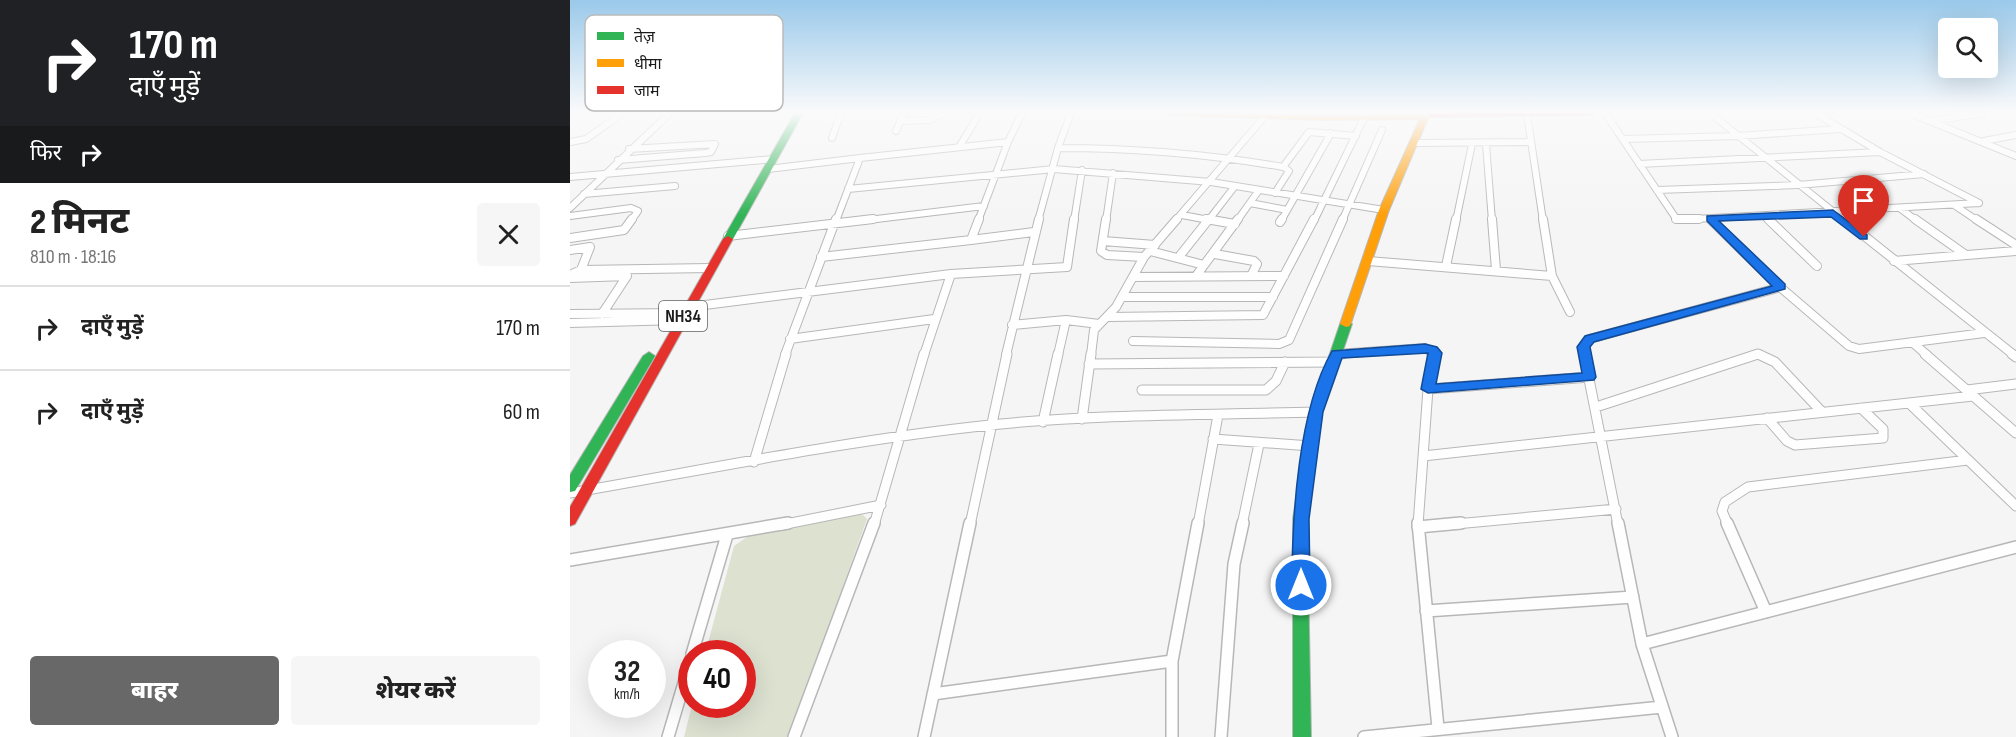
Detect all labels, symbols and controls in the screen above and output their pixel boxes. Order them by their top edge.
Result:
legend [585,15,783,111]
map controls [1938,18,1998,78]
button: search [1938,18,1998,78]
text: 170 m [129,20,218,71]
icon: right [30,24,108,102]
text: तेज़ [634,27,656,47]
text: धीमा [634,55,663,74]
text: दाएँ मुड़ें [129,71,200,103]
text: जाम [634,82,660,101]
icon: right [74,138,107,171]
text: फिर [30,140,62,167]
pin [1838,175,1889,237]
icon: arrive [1847,184,1880,217]
text: 2 मिनट [30,201,129,244]
button: close [477,203,540,266]
text: 810 m · 18:16 [30,245,116,269]
road number: NH34 [659,301,707,331]
icon: right [30,312,63,345]
text: दाएँ मुड़ें [81,314,144,341]
text: 170 m [496,315,540,342]
icon: right [30,396,63,429]
text: दाएँ मुड़ें [81,398,144,425]
text: 60 m [503,399,540,426]
position arrow [1269,553,1333,617]
speed limit sign: 40 [678,640,756,718]
text: 32 [614,654,640,690]
button: बाहर [30,656,279,725]
button: शेयर करें [291,656,540,725]
text: km/h [614,685,640,704]

